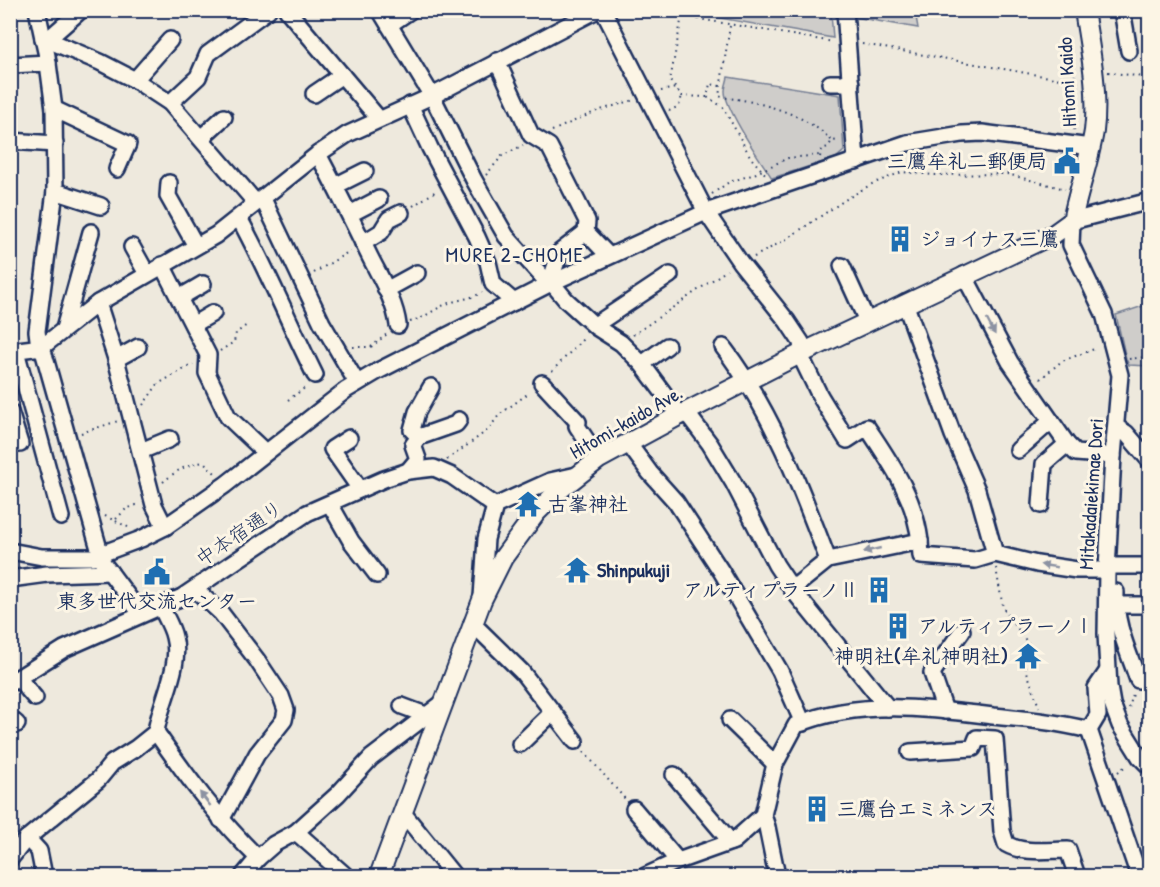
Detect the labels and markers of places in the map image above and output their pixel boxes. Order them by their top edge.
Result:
public building icon: 三鷹牟礼二郵便局 [1052,146,1082,176]
place label: 三鷹牟礼二郵便局 [887,147,1047,174]
building icon: ジョイナス三鷹 [885,224,915,254]
place label: ジョイナス三鷹 [920,225,1059,252]
temple icon: 古峯神社 [513,489,543,519]
place label: 古峯神社 [548,490,628,517]
temple icon: Shinpukuji [562,555,592,585]
place label: Shinpukuji [597,556,670,584]
public building icon: 東多世代交流センター [142,557,172,587]
building icon: アルティプラーノⅡ [864,575,894,605]
place label: アルティプラーノⅡ [683,576,859,603]
place label: 東多世代交流センター [57,587,257,614]
building icon: アルティプラーノⅠ [883,611,913,641]
place label: アルティプラーノⅠ [918,612,1094,639]
temple icon: 神明社(牟礼神明社) [1013,641,1043,671]
place label: 神明社(牟礼神明社) [834,642,1008,669]
building icon: 三鷹台エミネンス [802,794,832,824]
place label: 三鷹台エミネンス [837,795,997,822]

